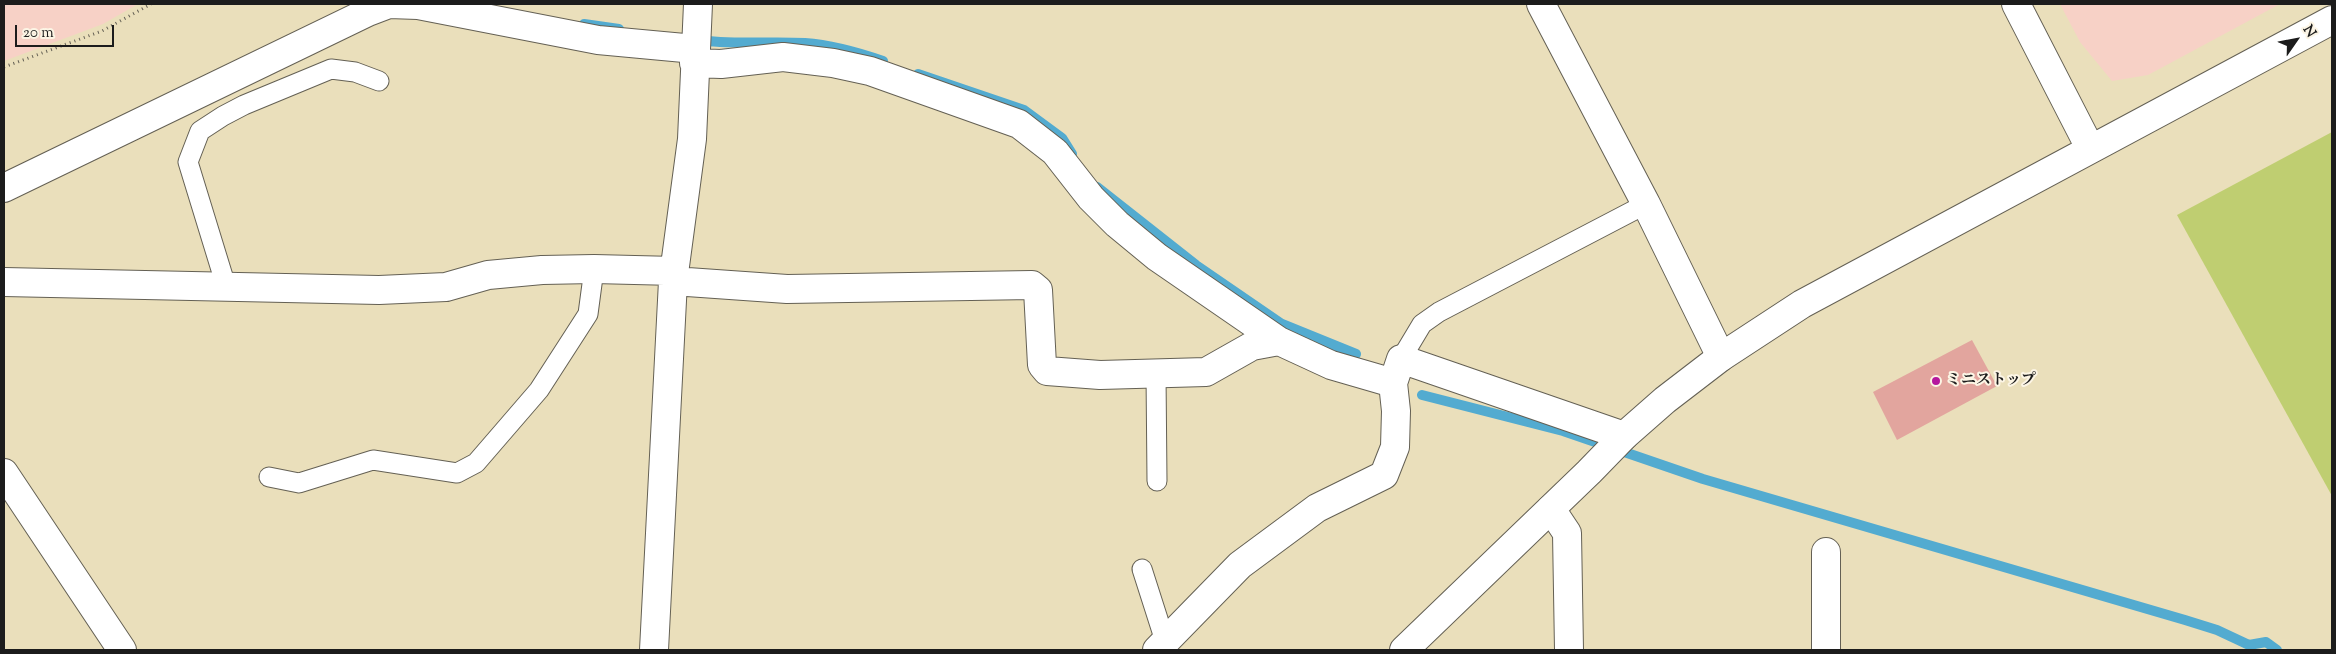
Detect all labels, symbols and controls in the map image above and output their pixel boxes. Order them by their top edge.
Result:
scale bar [18,15,116,47]
north arrow [2271,15,2321,65]
text: N [2297,22,2320,42]
text: 20 m [23,23,54,44]
place label: ミニストップ [1946,372,2036,390]
marker: ミニストップ [1930,375,1942,387]

